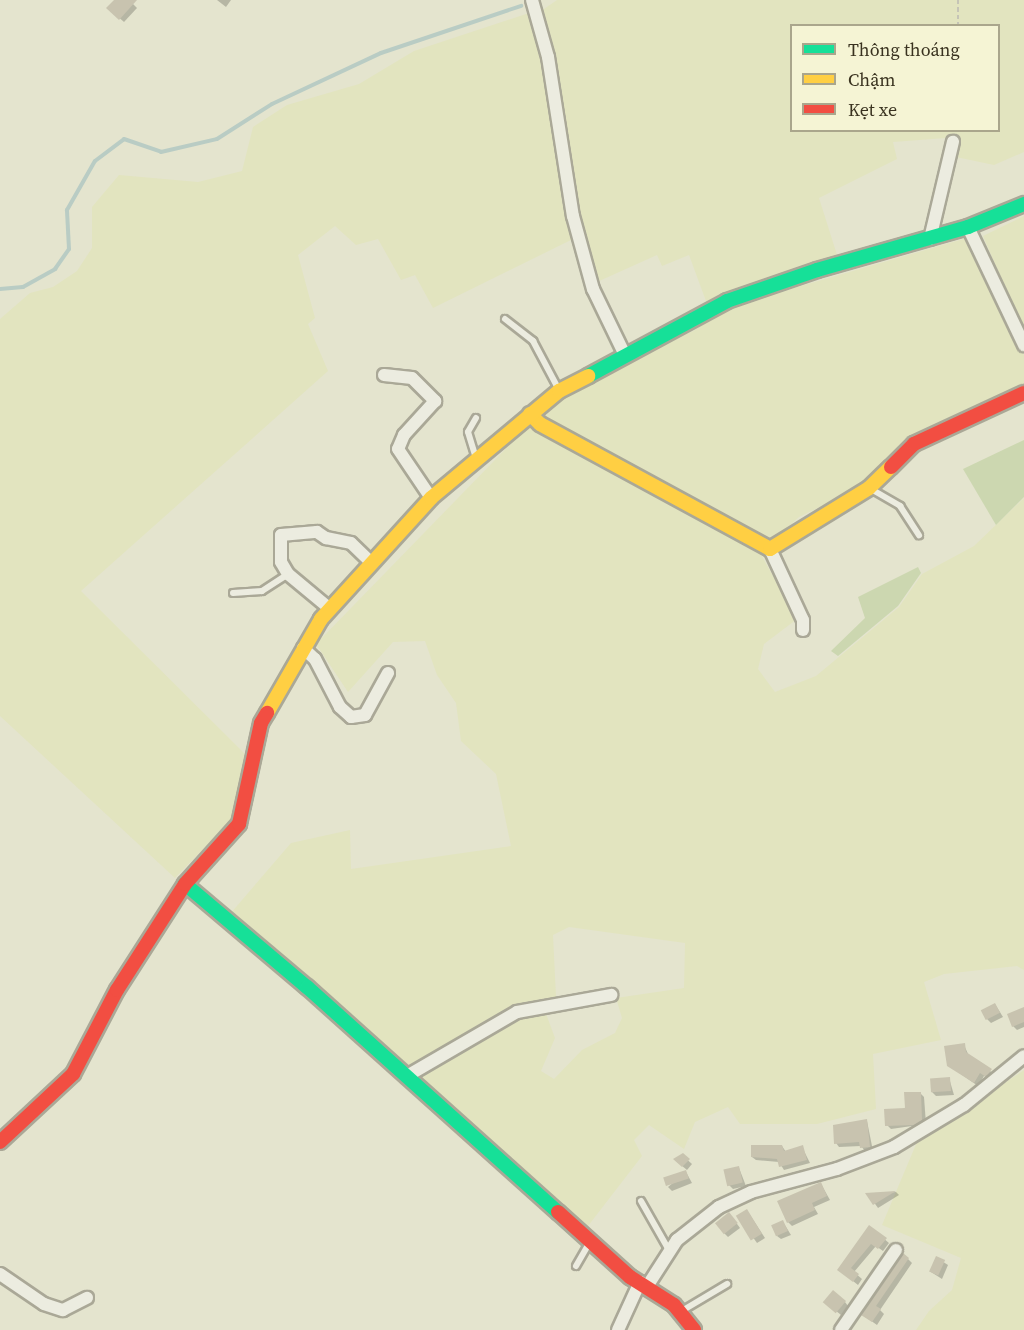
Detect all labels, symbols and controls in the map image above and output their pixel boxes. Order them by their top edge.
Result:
legend [790,24,1000,132]
text: Thông thoáng [848,37,960,62]
text: Chậm [848,67,895,92]
text: Kẹt xe [848,97,897,122]

